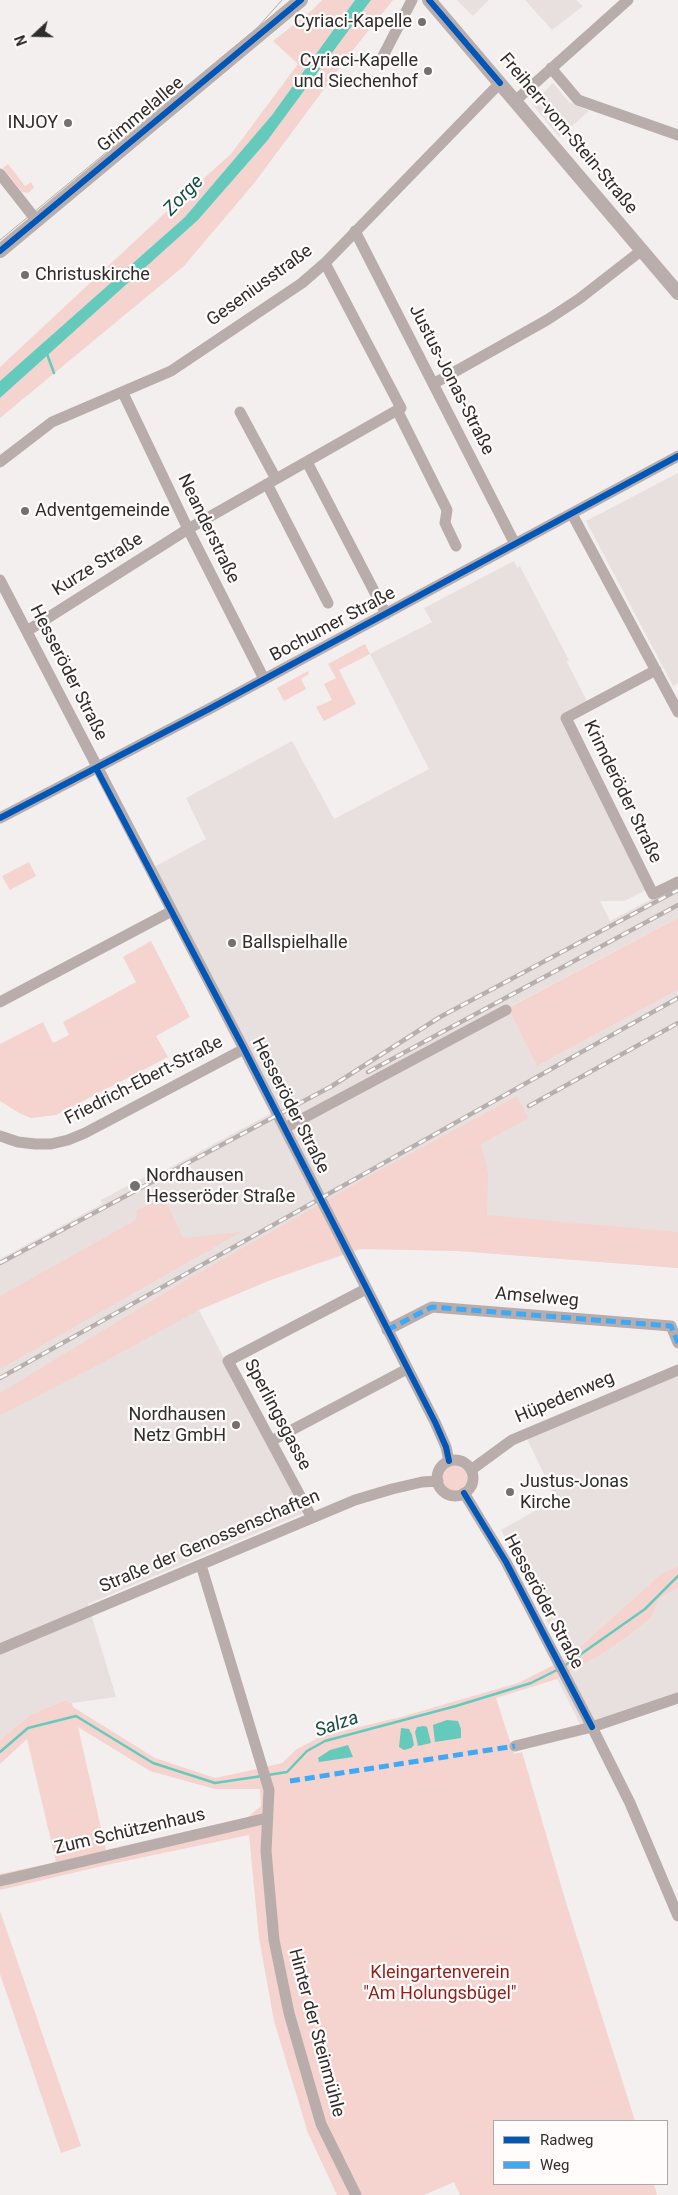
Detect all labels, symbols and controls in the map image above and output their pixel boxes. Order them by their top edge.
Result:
north arrow [10,10,60,60]
place label: Cyriaci-Kapelle [294,11,412,33]
marker: Cyriaci-Kapelle [416,16,428,28]
text: N [12,33,30,48]
street label: Freiherr-vom-Stein-Straße [494,49,642,219]
place label: Cyriaci-Kapelle und Siechenhof [294,50,418,92]
marker: Cyriaci-Kapelle und Siechenhof [422,65,434,77]
street label: Grimmelallee [94,73,188,157]
place label: INJOY [8,112,58,134]
marker: INJOY [62,117,74,129]
water label: Zorge [159,171,209,221]
street label: Geseniusstraße [203,240,317,332]
place label: Christuskirche [35,264,150,286]
marker: Christuskirche [19,269,31,281]
street label: Justus-Jonas-Straße [404,301,498,459]
street label: Neanderstraße [172,471,244,587]
place label: Adventgemeinde [35,500,170,522]
marker: Adventgemeinde [19,505,31,517]
street label: Kurze Straße [49,529,147,601]
street label: Bochumer Straße [267,583,399,667]
street label: Hesseröder Straße [24,602,112,744]
street label: Krimderöder Straße [578,717,666,867]
place label: Ballspielhalle [242,932,347,954]
marker: Ballspielhalle [226,937,238,949]
street label: Friedrich-Ebert-Straße [61,1032,227,1130]
street label: Hesseröder Straße [246,1035,334,1177]
place label: Nordhausen Hesseröder Straße [146,1165,295,1208]
marker: Nordhausen Hesseröder Straße [128,1179,142,1193]
street label: Amselweg [494,1284,580,1312]
street label: Sperlingsgasse [239,1356,315,1474]
street label: Hüpedenweg [512,1367,618,1429]
place label: Nordhausen Netz GmbH [128,1404,226,1446]
marker: Nordhausen Netz GmbH [230,1419,242,1431]
place label: Justus-Jonas Kirche [520,1471,628,1514]
street label: Straße der Genossenschaften [97,1486,323,1598]
marker: Justus-Jonas Kirche [504,1486,516,1498]
street label: Hesseröder Straße [498,1531,588,1673]
water label: Salza [312,1707,362,1743]
street label: Zum Schützenhaus [53,1804,207,1860]
street label: Hinter der Steinmühle [283,1946,349,2120]
park label: Kleingartenverein "Am Holungsbügel" [363,1962,517,2005]
legend [493,2120,668,2185]
text: Radweg [540,2131,594,2149]
text: Weg [540,2156,569,2174]

